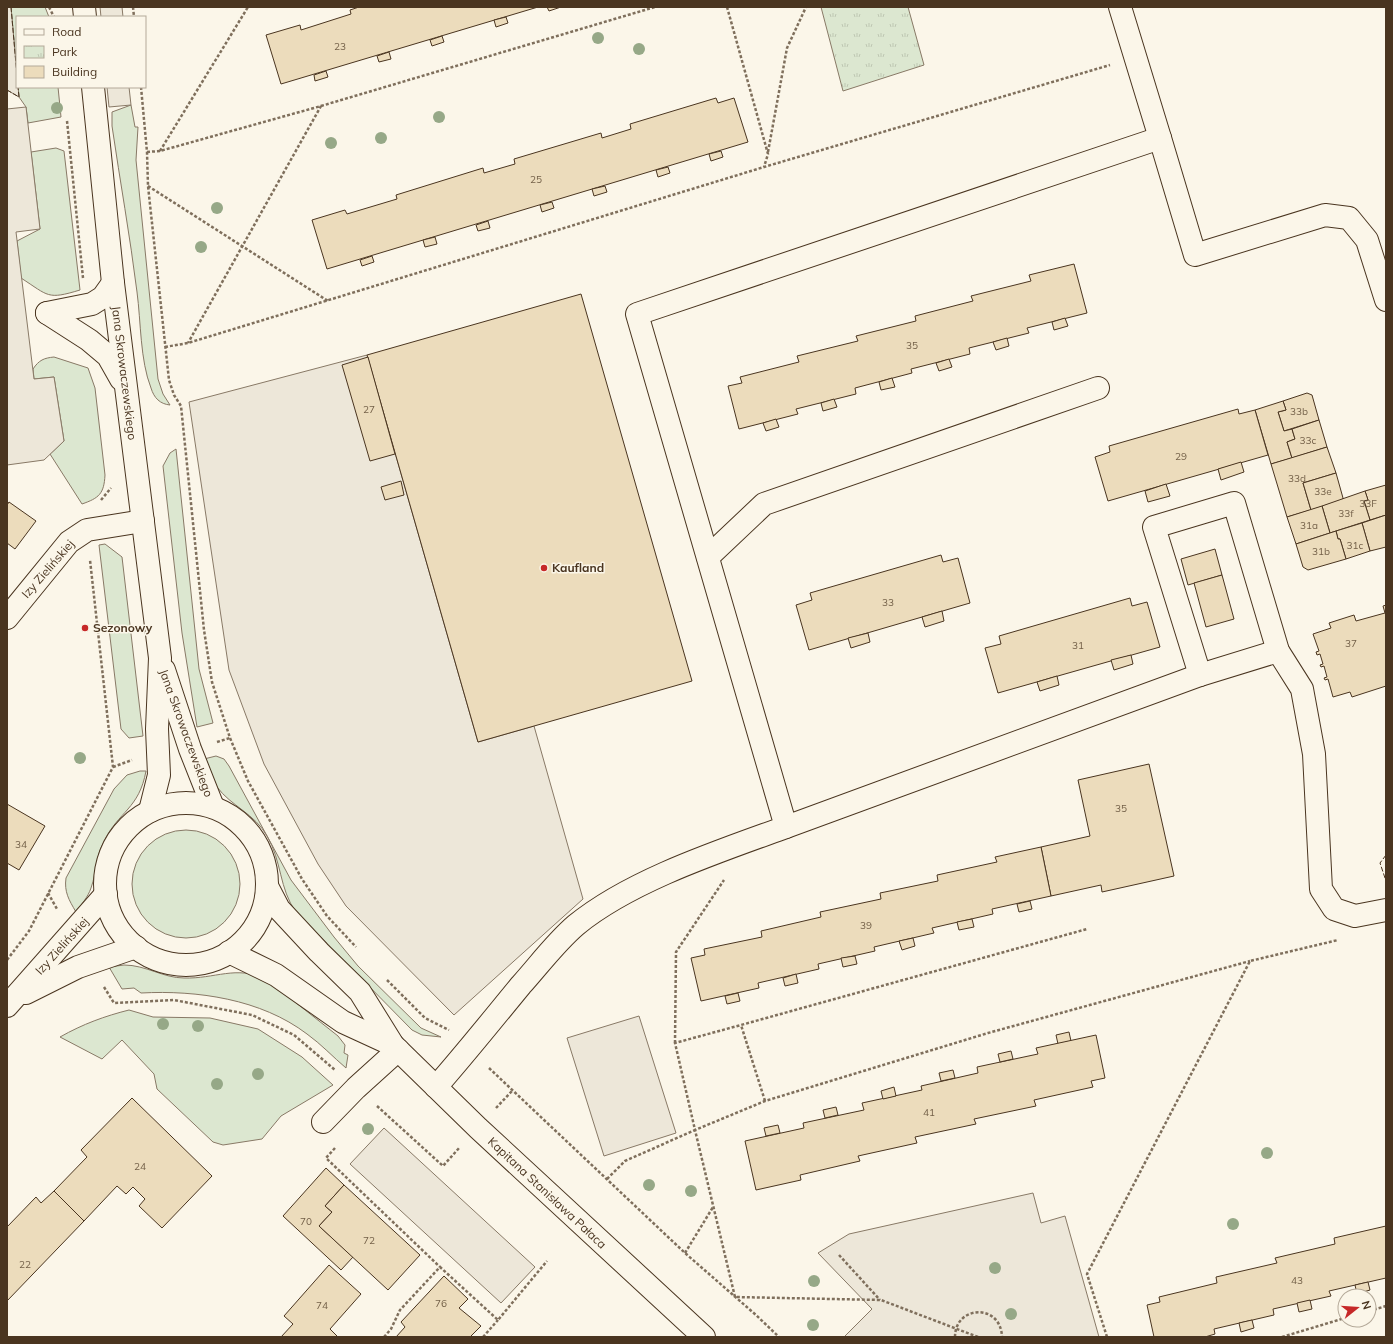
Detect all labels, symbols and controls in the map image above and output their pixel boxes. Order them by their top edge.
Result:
legend [16,16,146,88]
text: Road [52,24,81,39]
house number: 23 [334,40,346,53]
text: Park [52,44,78,59]
text: Building [52,64,97,79]
house number: 25 [530,173,542,186]
street label: Jana Skrowaczewskiego [109,305,140,441]
house number: 35 [906,339,918,352]
house number: 27 [363,403,375,416]
house number: 33b [1290,405,1308,418]
house number: 33c [1300,434,1317,447]
house number: 29 [1175,450,1187,463]
house number: 33d [1288,472,1306,485]
house number: 33e [1314,485,1332,498]
house number: 33F [1359,497,1377,510]
house number: 33f [1338,507,1354,520]
house number: 31a [1300,519,1318,532]
street label: Izy Zielińskiej [18,536,77,601]
house number: 31c [1347,539,1364,552]
house number: 31b [1312,545,1330,558]
place label: Kaufland [552,560,604,575]
marker: Kaufland [539,563,549,573]
house number: 33 [882,596,894,609]
place label: Sezonowy [93,620,153,635]
marker: Sezonowy [80,623,90,633]
house number: 37 [1345,637,1357,650]
house number: 31 [1072,639,1084,652]
street label: Jana Skrowaczewskiego [156,667,217,799]
house number: 35 [1115,802,1127,815]
house number: 34 [15,838,27,851]
street label: Izy Zielińskiej [32,914,92,978]
house number: 39 [860,919,872,932]
house number: 41 [923,1106,935,1119]
street label: Kapitana Stanisława Pałaca [485,1134,610,1252]
house number: 24 [134,1160,146,1173]
house number: 70 [300,1215,312,1228]
house number: 72 [363,1234,375,1247]
house number: 22 [19,1258,31,1271]
house number: 43 [1291,1274,1303,1287]
north arrow [1337,1288,1377,1328]
house number: 76 [435,1297,447,1310]
house number: 74 [316,1299,328,1312]
text: N [1359,1299,1374,1311]

